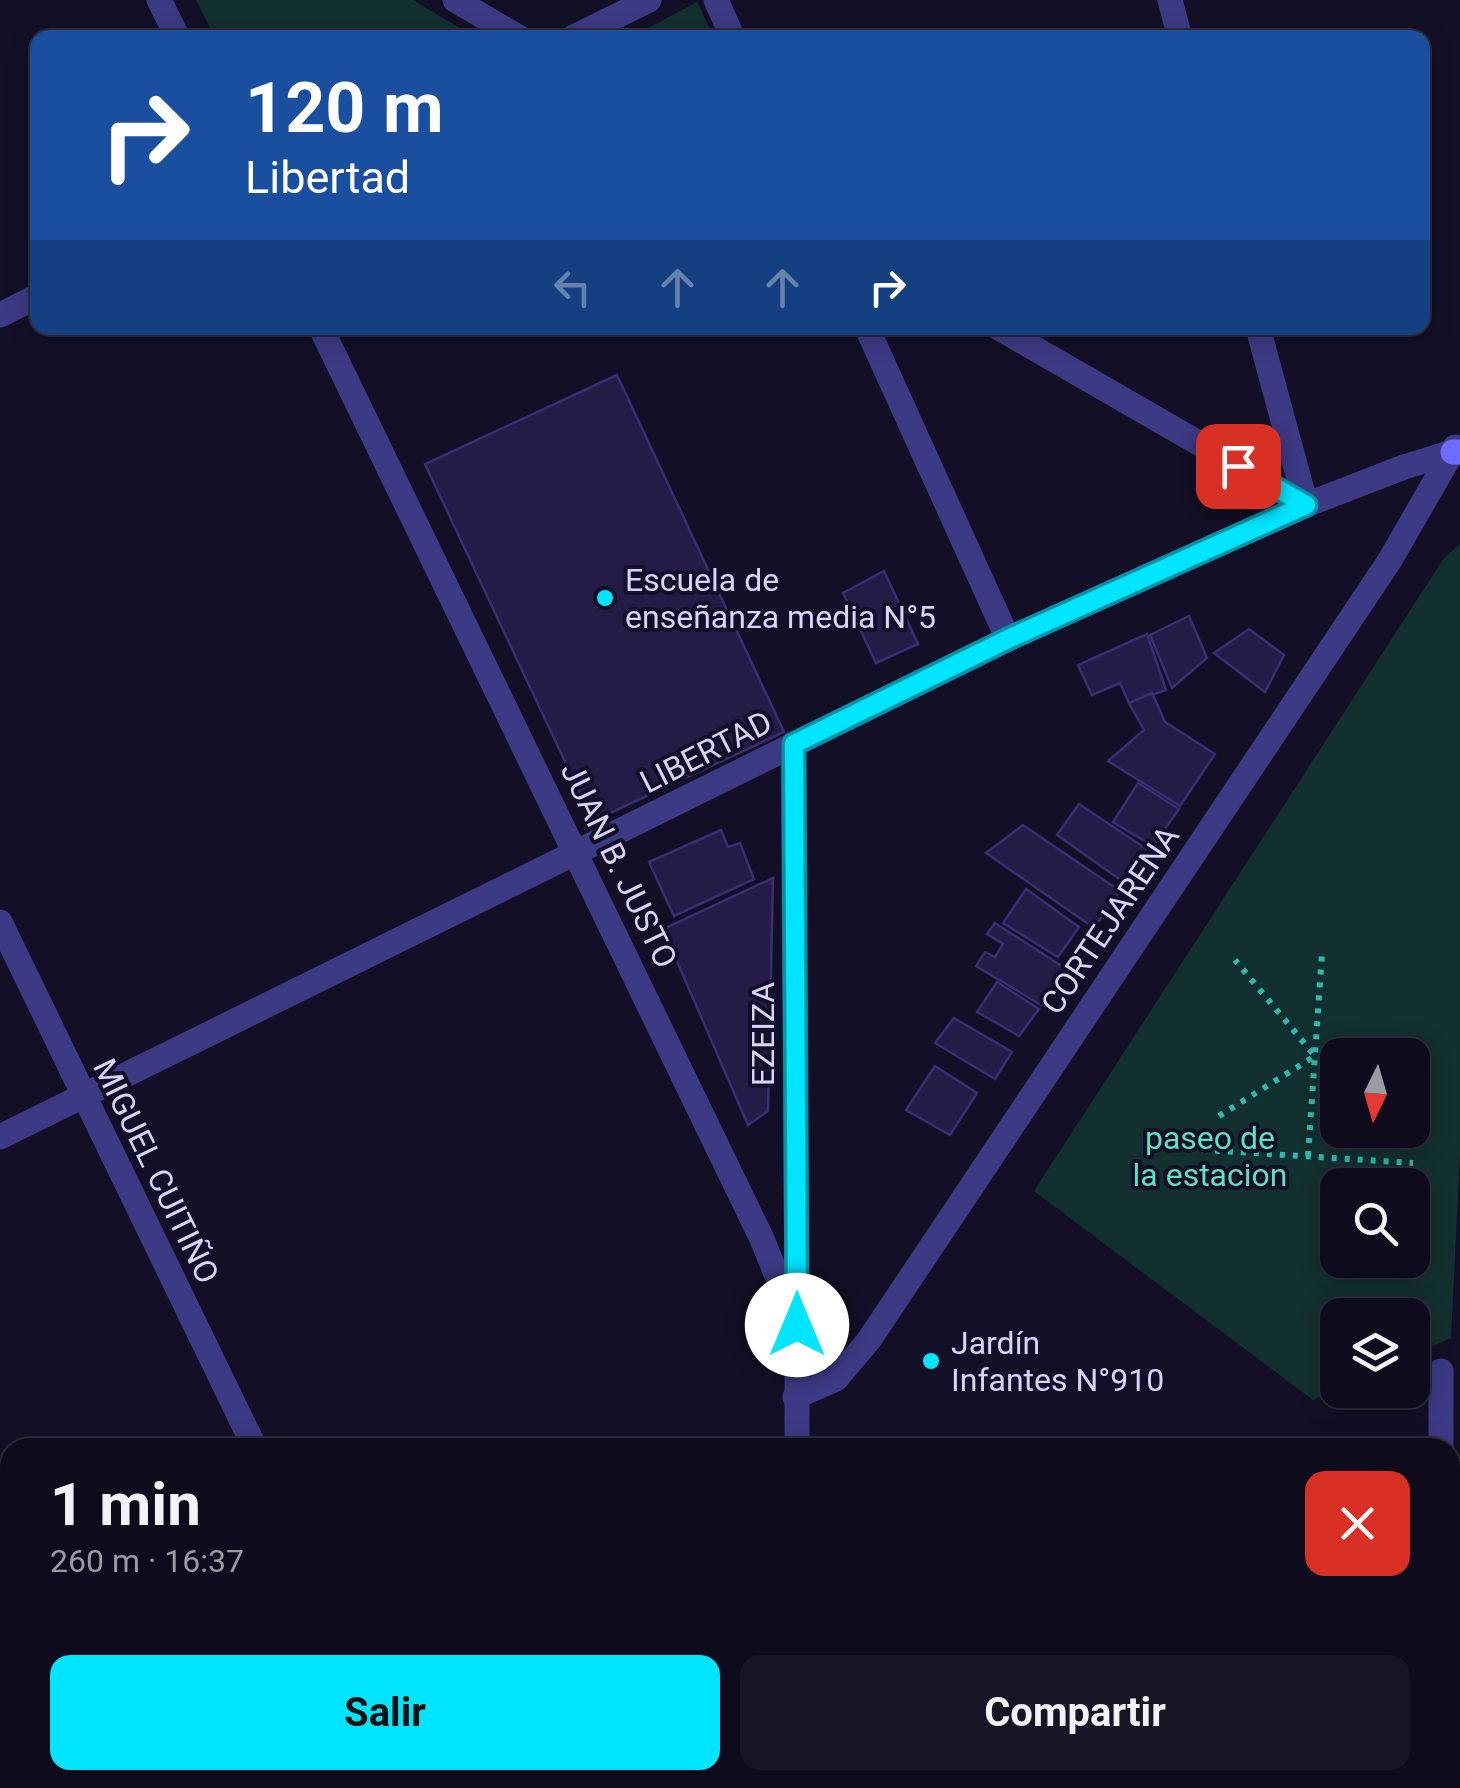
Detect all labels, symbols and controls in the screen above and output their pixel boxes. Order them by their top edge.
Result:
text: 120 m [245,67,444,149]
icon: right [80,70,210,200]
text: Libertad [245,151,410,204]
icon: left [545,260,600,315]
icon: ahead [650,260,705,315]
icon: ahead [755,260,810,315]
icon: right [860,260,915,315]
pin [1196,424,1281,509]
icon: arrive [1211,439,1266,494]
place label: Escuela de enseñanza media N°5 [625,561,936,636]
marker: Escuela de enseñanza media N°5 [594,587,616,609]
street label: LIBERTAD [634,703,778,801]
street label: JUAN B. JUSTO [553,756,685,974]
street label: CORTEJARENA [1033,819,1187,1021]
street label: EZEIZA [744,982,782,1086]
north arrow [1320,1038,1430,1148]
map controls [1320,1038,1430,1408]
street label: MIGUEL CUITIÑO [85,1053,227,1289]
park label: paseo de la estacion [1133,1119,1287,1194]
button: search [1320,1168,1430,1278]
position arrow [745,1273,849,1377]
button: layers [1320,1298,1430,1408]
place label: Jardín Infantes N°910 [951,1324,1164,1399]
marker: Jardín Infantes N°910 [920,1350,942,1372]
text: 1 min [50,1469,201,1540]
button: close [1305,1471,1410,1576]
text: 260 m · 16:37 [50,1542,244,1580]
button: Salir [50,1655,720,1770]
button: Compartir [740,1655,1410,1770]

